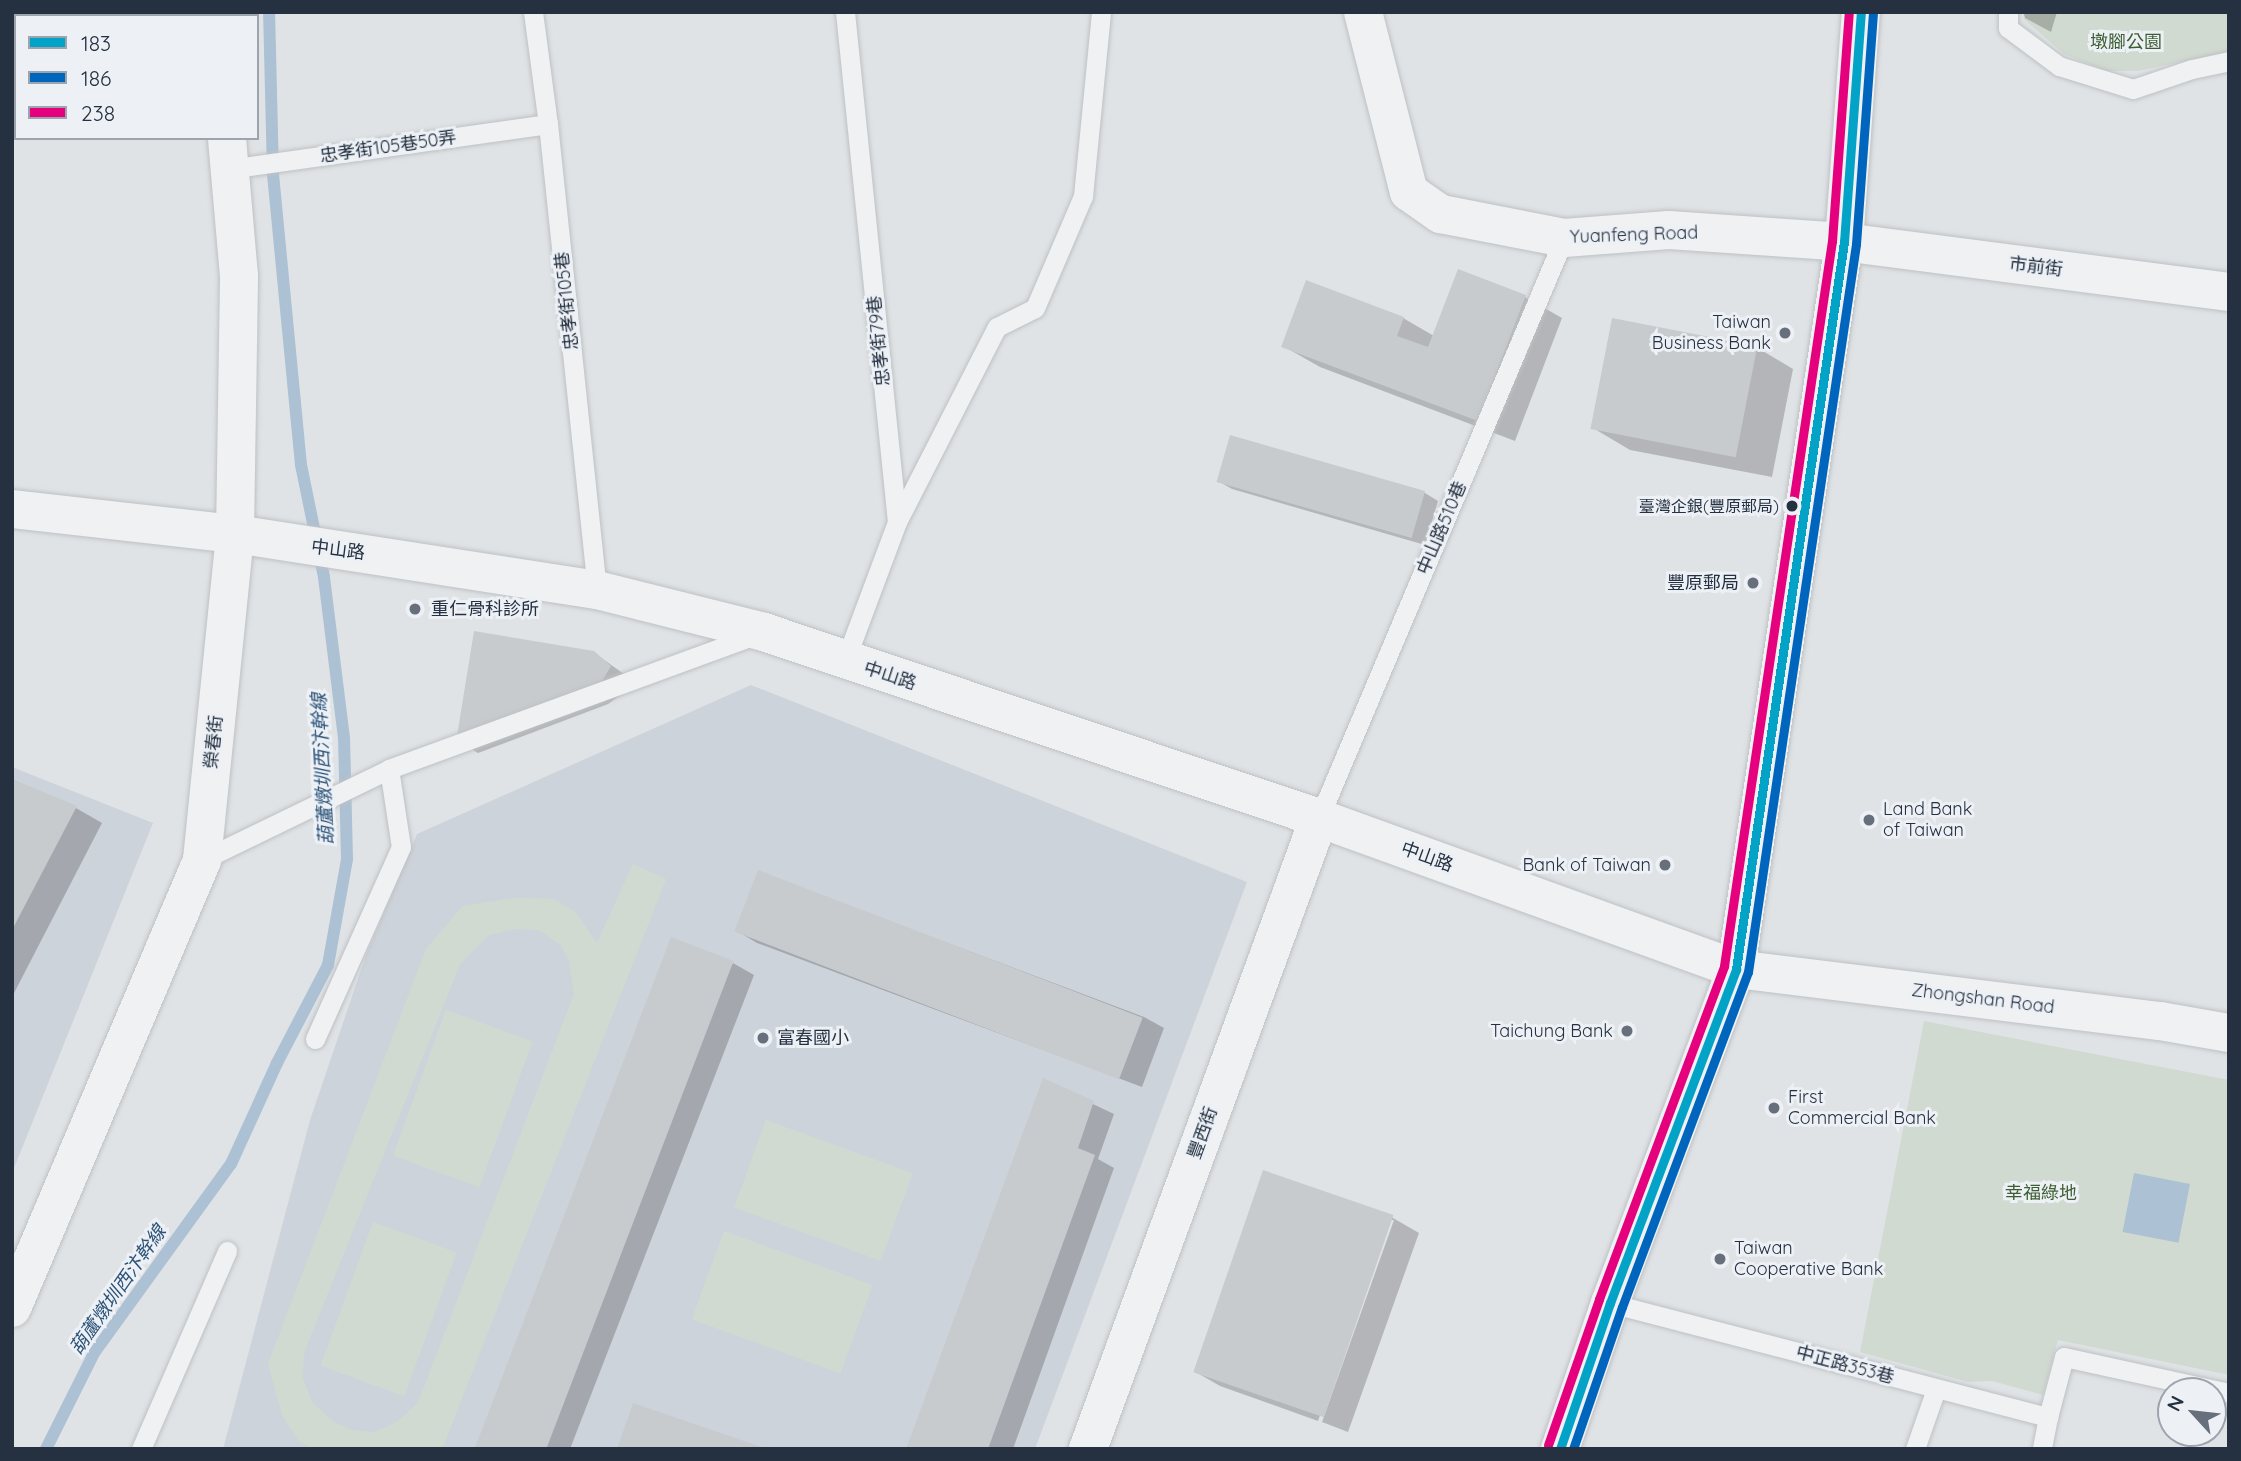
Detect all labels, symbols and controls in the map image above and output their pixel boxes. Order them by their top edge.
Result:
legend [14,14,259,140]
text: 183 [81,30,111,56]
park label: 墩腳公園 [2090,31,2162,53]
text: 186 [81,65,111,91]
text: 238 [81,100,115,126]
street label: 忠孝街105巷50弄 [318,127,458,167]
street label: Yuanfeng Road [1569,222,1699,248]
street label: 忠孝街105巷 [551,251,583,351]
street label: 市前街 [2008,253,2064,281]
street label: 忠孝街79巷 [863,294,895,388]
place label: Taiwan Business Bank [1652,312,1771,354]
marker: Taiwan Business Bank [1777,325,1793,341]
street label: 中山路510巷 [1413,478,1471,578]
place label: 臺灣企銀(豐原郵局) [1639,496,1779,516]
marker: 臺灣企銀(豐原郵局) [1785,499,1799,513]
street label: 中山路 [310,536,366,564]
place label: 豐原郵局 [1667,572,1739,594]
marker: 豐原郵局 [1745,575,1761,591]
place label: 重仁骨科診所 [431,598,539,620]
marker: 重仁骨科診所 [405,599,425,619]
street label: 中山路 [861,657,919,695]
water label: 葫蘆燉圳西汴幹線 [308,693,338,845]
street label: 榮春街 [200,714,228,770]
place label: Land Bank of Taiwan [1883,799,1972,842]
marker: Land Bank of Taiwan [1861,812,1877,828]
street label: 中山路 [1398,838,1456,876]
place label: Bank of Taiwan [1522,854,1651,876]
marker: Bank of Taiwan [1657,857,1673,873]
street label: Zhongshan Road [1910,980,2056,1018]
place label: Taichung Bank [1490,1020,1613,1042]
marker: Taichung Bank [1619,1023,1635,1039]
place label: 富春國小 [777,1027,849,1049]
marker: 富春國小 [755,1030,771,1046]
place label: First Commercial Bank [1788,1087,1936,1130]
marker: First Commercial Bank [1766,1100,1782,1116]
street label: 豐西街 [1184,1104,1222,1162]
park label: 幸福綠地 [2005,1182,2077,1204]
water label: 葫蘆燉圳西汴幹線 [65,1221,171,1359]
place label: Taiwan Cooperative Bank [1734,1238,1883,1280]
marker: Taiwan Cooperative Bank [1712,1251,1728,1267]
street label: 中正路353巷 [1794,1342,1896,1388]
north arrow [2157,1377,2227,1447]
text: N [2161,1392,2189,1415]

